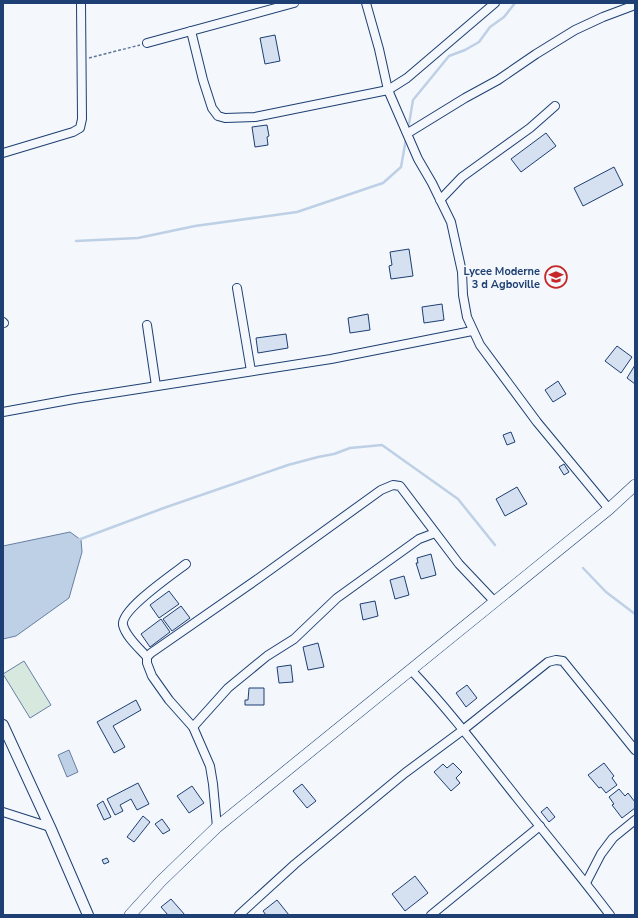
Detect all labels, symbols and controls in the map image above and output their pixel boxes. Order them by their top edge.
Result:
place label: Lycee Moderne 3 d Agboville [464,264,540,292]
school or university icon: Lycee Moderne 3 d Agboville [543,264,569,290]

